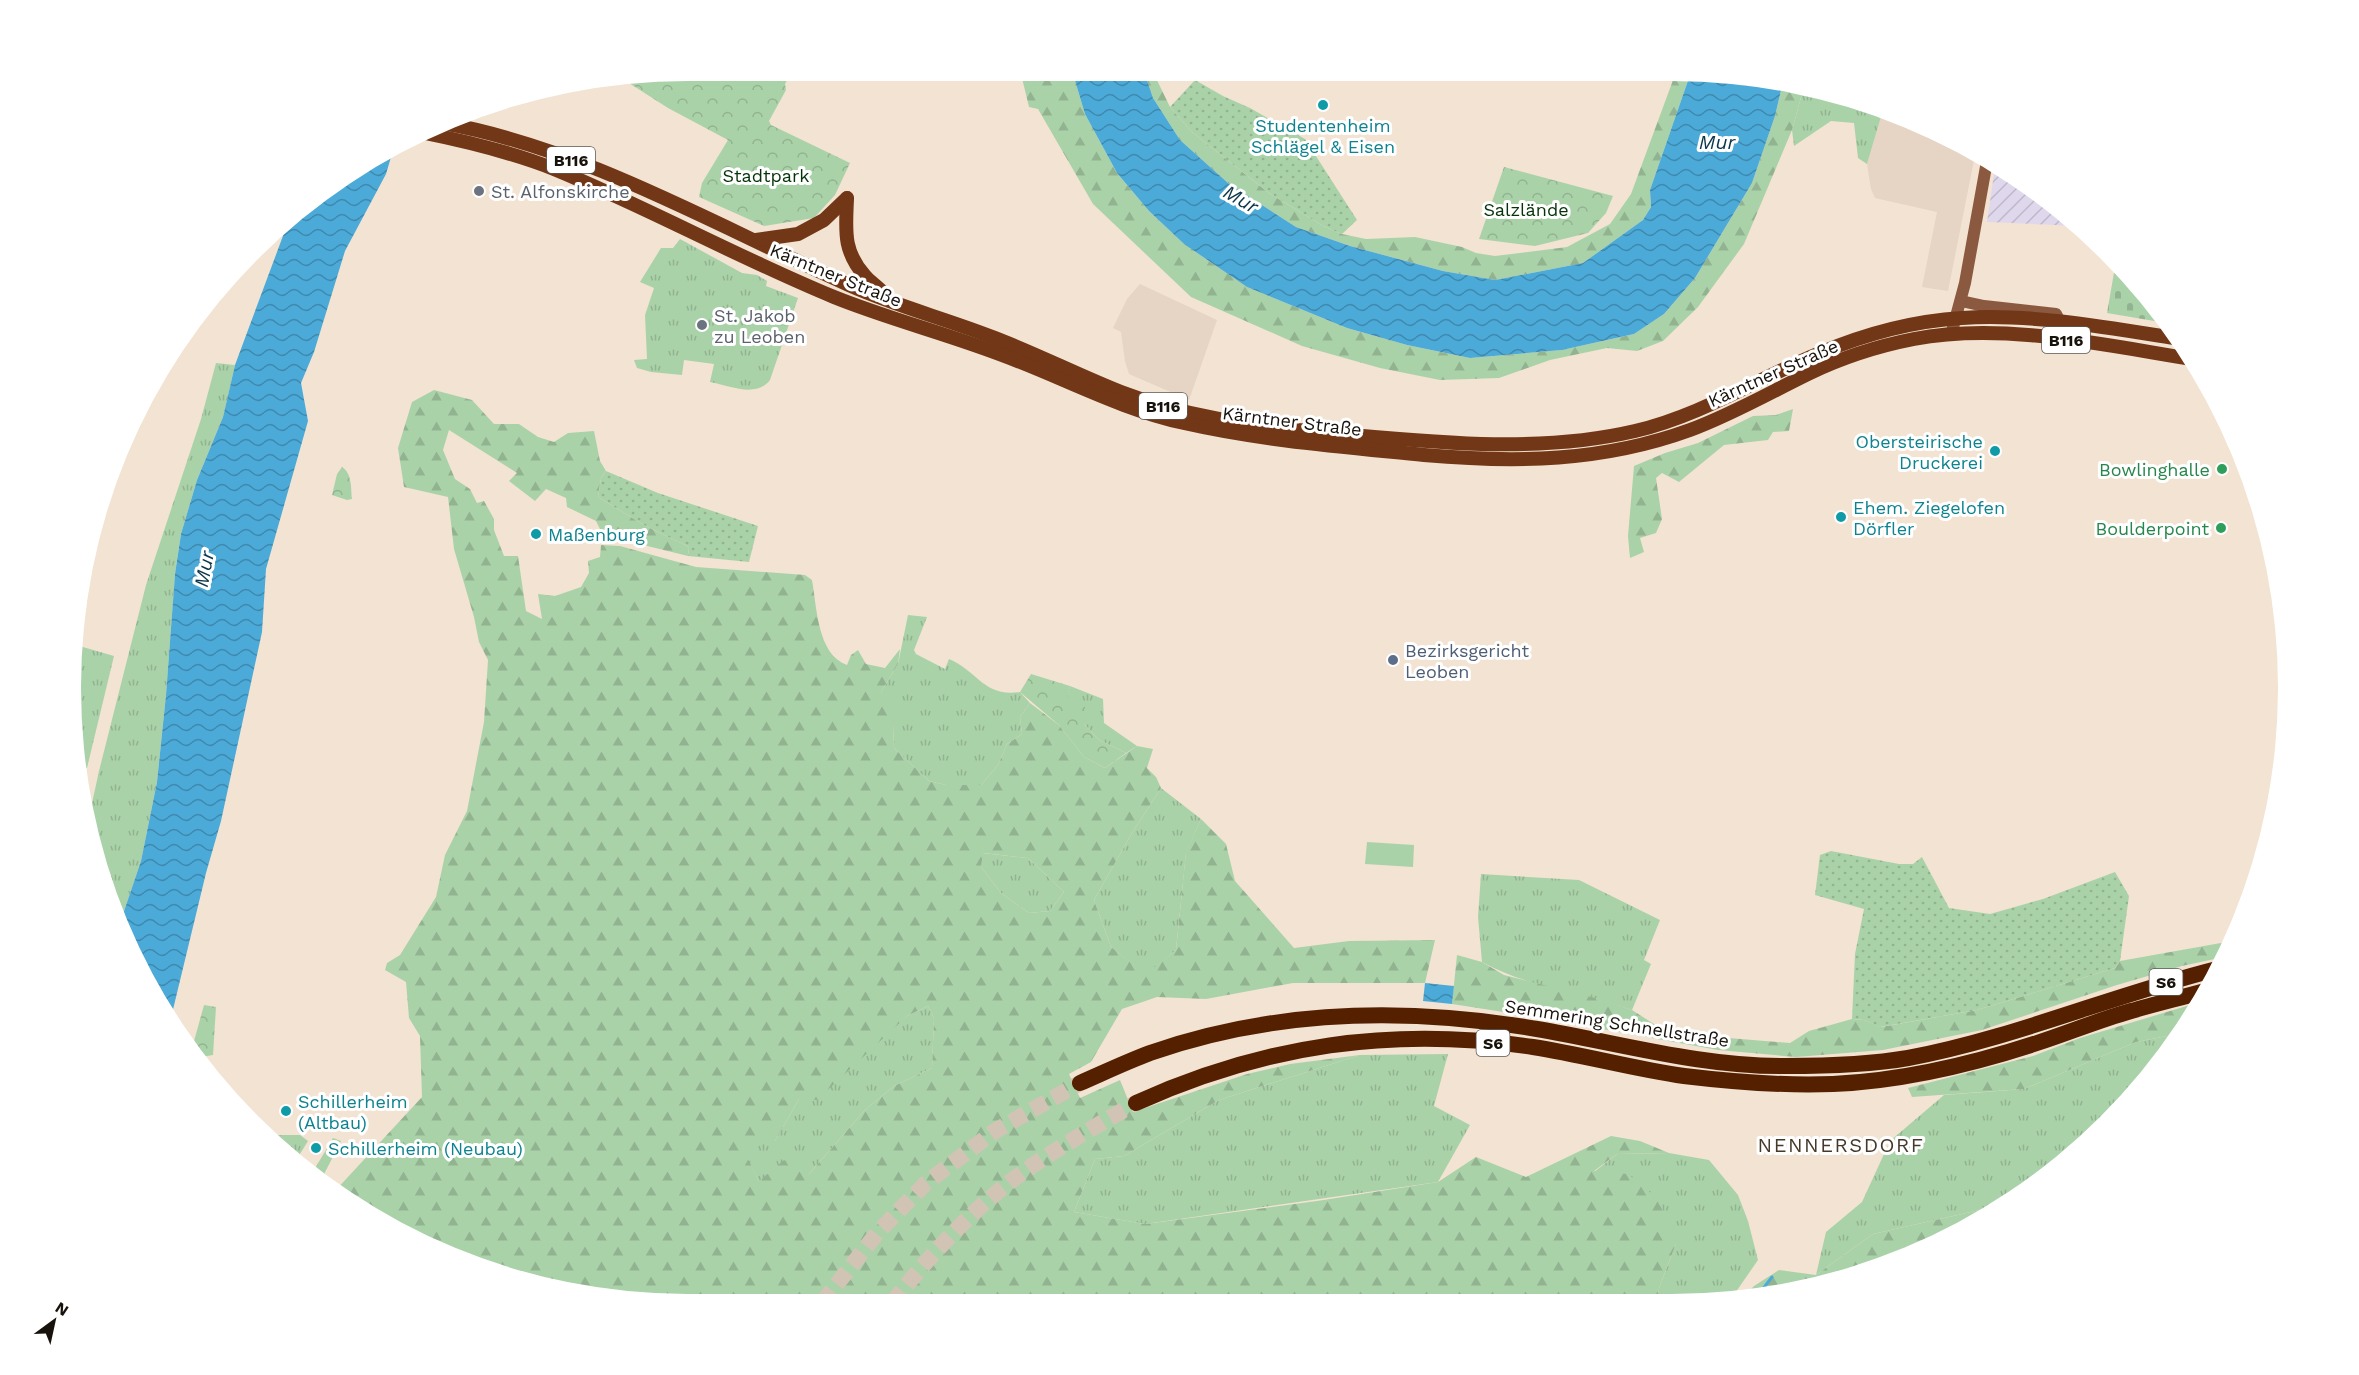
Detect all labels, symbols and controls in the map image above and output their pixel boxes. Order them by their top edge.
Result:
marker: Studentenheim Schlägel & Eisen [1316,98,1330,112]
place label: Studentenheim Schlägel & Eisen [1251,115,1395,157]
water label: Mur [1699,130,1736,154]
road number: B116 [547,147,595,173]
park label: Stadtpark [722,165,810,186]
water label: Mur [1219,180,1264,219]
place label: St. Alfonskirche [491,181,630,202]
marker: St. Alfonskirche [472,184,486,198]
park label: Salzlände [1483,199,1569,220]
street label: Kärntner Straße [767,239,905,311]
place label: St. Jakob zu Leoben [714,305,805,347]
marker: St. Jakob zu Leoben [695,318,709,332]
road number: B116 [2042,327,2090,353]
street label: Kärntner Straße [1705,335,1841,411]
road number: B116 [1139,393,1187,419]
street label: Kärntner Straße [1221,402,1363,440]
place label: Obersteirische Druckerei [1856,431,1983,473]
marker: Obersteirische Druckerei [1988,444,2002,458]
place label: Bowlinghalle [2099,459,2210,480]
marker: Bowlinghalle [2215,462,2229,476]
place label: Ehem. Ziegelofen Dörfler [1853,497,2005,539]
marker: Ehem. Ziegelofen Dörfler [1834,510,1848,524]
place label: Boulderpoint [2095,518,2209,539]
marker: Boulderpoint [2214,521,2228,535]
place label: Maßenburg [548,524,645,545]
marker: Maßenburg [529,527,543,541]
water label: Mur [189,548,219,589]
place label: Bezirksgericht Leoben [1405,640,1530,682]
marker: Bezirksgericht Leoben [1386,653,1400,667]
road number: S6 [2150,969,2182,995]
street label: Semmering Schnellstraße [1503,995,1731,1051]
road number: S6 [1476,1030,1510,1056]
place label: Schillerheim (Altbau) [298,1091,408,1133]
marker: Schillerheim (Altbau) [279,1104,293,1118]
district label: NENNERSDORF [1757,1133,1925,1157]
place label: Schillerheim (Neubau) [328,1138,523,1159]
marker: Schillerheim (Neubau) [309,1141,323,1155]
north arrow [24,1291,84,1351]
text: N [52,1298,72,1320]

